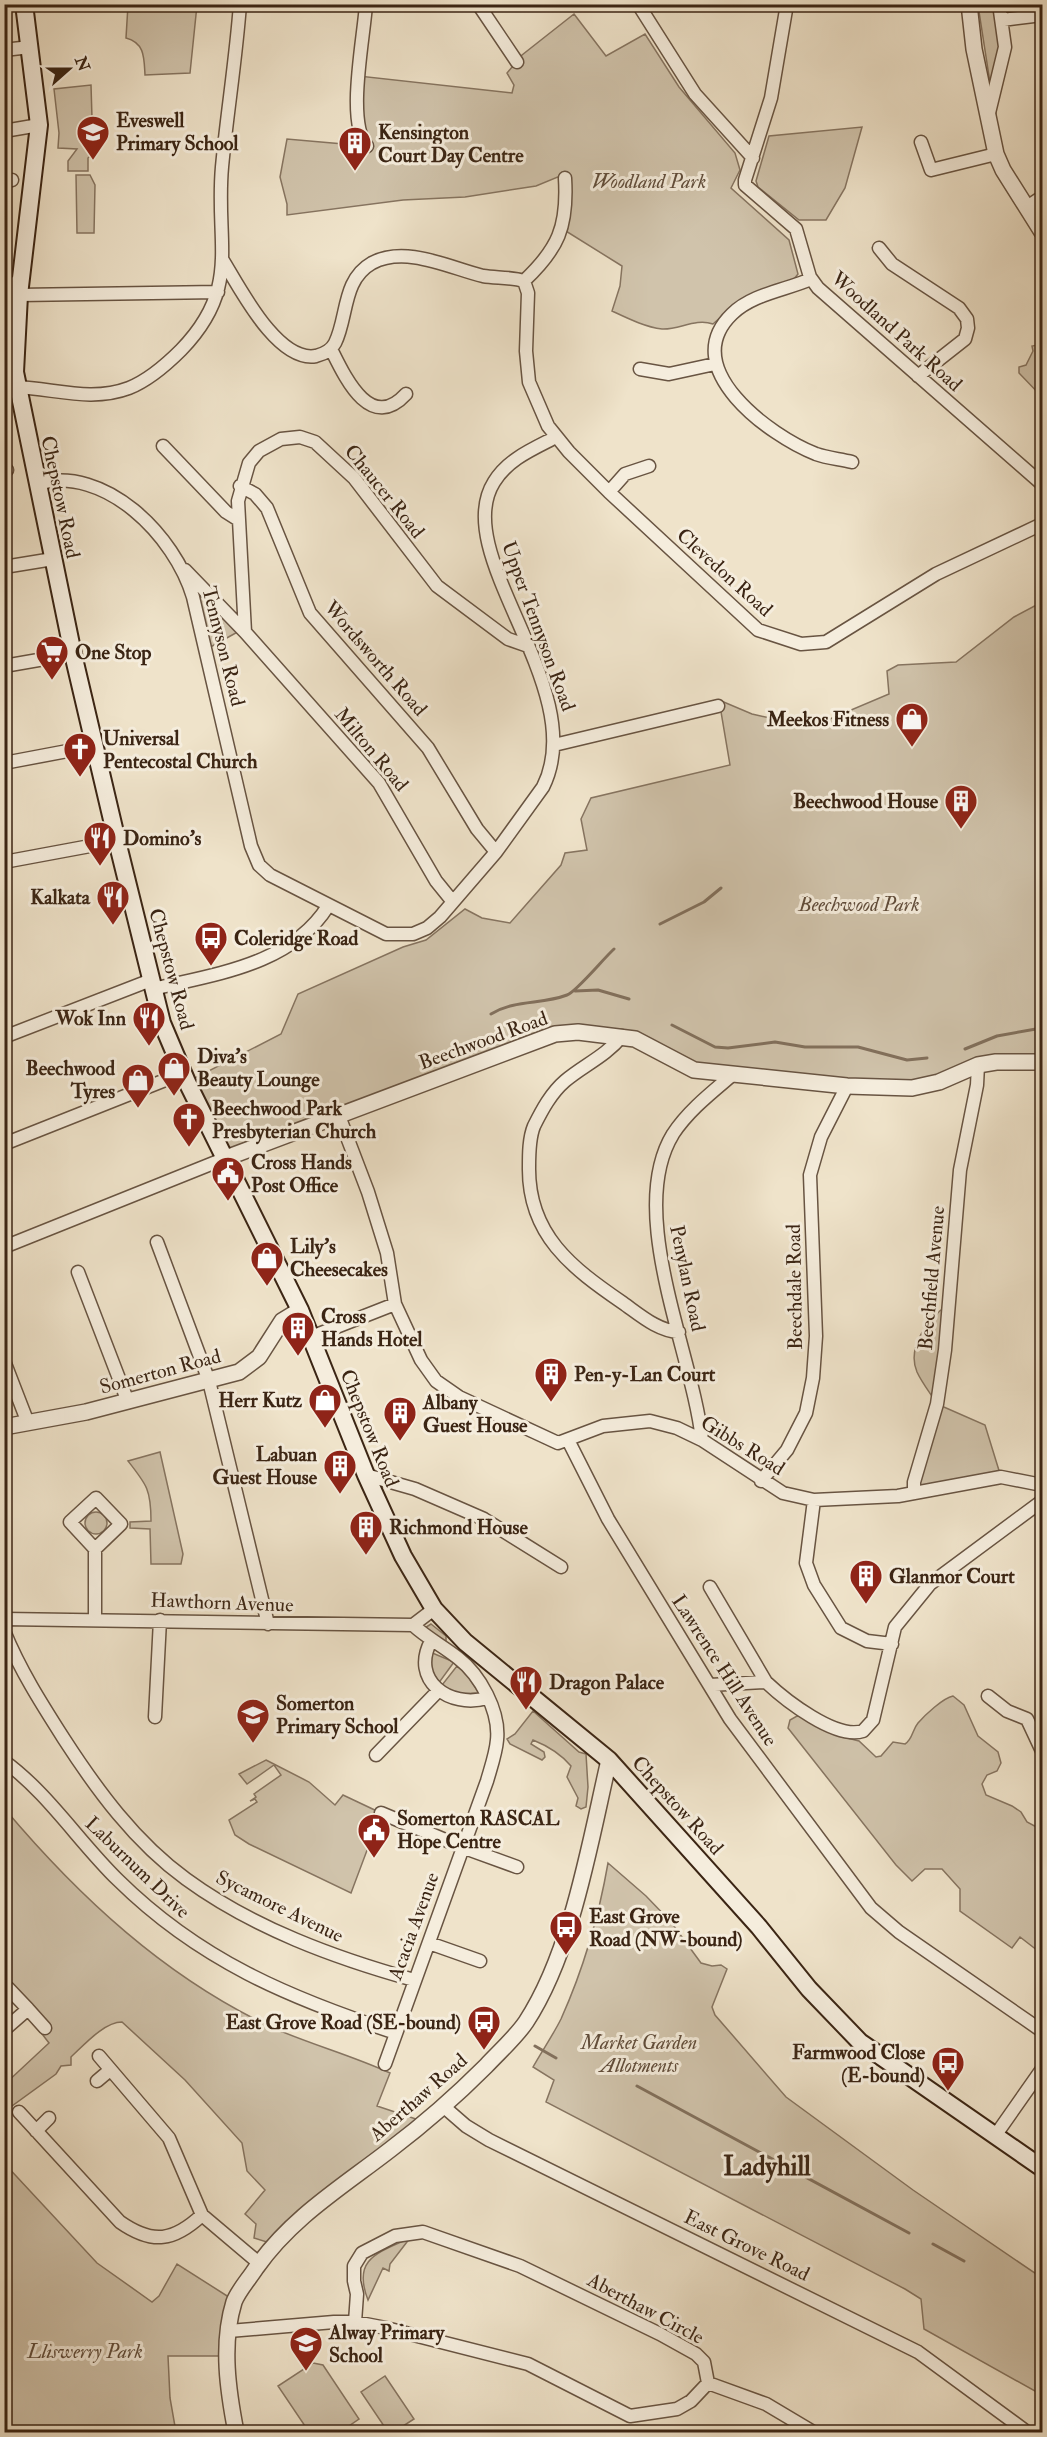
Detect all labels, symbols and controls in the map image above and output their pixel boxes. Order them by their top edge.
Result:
north arrow [39,39,99,99]
text: N [70,53,94,75]
place label: Eveswell Primary School [116,108,239,157]
school or university icon: Eveswell Primary School [75,114,111,161]
place label: Kensington Court Day Centre [378,120,524,169]
building icon: Kensington Court Day Centre [337,125,373,172]
park label: Woodland Park [592,169,706,194]
street label: Woodland Park Road [825,265,967,397]
street label: Chepstow Road [34,433,86,561]
street label: Chaucer Road [339,439,430,543]
street label: Clevedon Road [671,523,778,622]
street label: Upper Tennyson Road [495,538,581,715]
street label: Tennyson Road [197,584,251,709]
street label: Wordsworth Road [318,595,433,721]
supermarket icon: One Stop [34,634,70,681]
place label: One Stop [75,640,151,666]
shop icon: Meekos Fitness [894,701,930,748]
street label: Milton Road [329,702,414,797]
place label: Meekos Fitness [766,707,889,732]
place label: Universal Pentecostal Church [103,726,258,774]
church icon: Universal Pentecostal Church [62,731,98,778]
building icon: Beechwood House [943,783,979,830]
place label: Beechwood House [793,789,939,814]
restaurant icon: Domino's [82,820,118,867]
place label: Domino's [123,826,201,851]
restaurant icon: Kalkata [95,879,131,926]
place label: Kalkata [30,885,91,910]
park label: Beechwood Park [797,892,920,917]
street label: Chepstow Road [142,906,200,1033]
bus stop icon: Coleridge Road [193,920,229,967]
place label: Coleridge Road [234,926,358,952]
restaurant icon: Wok Inn [131,1000,167,1047]
place label: Wok Inn [54,1006,127,1031]
street label: Beechwood Road [415,1006,551,1075]
place label: Diva's Beauty Lounge [197,1044,320,1093]
shop icon: Diva's Beauty Lounge [156,1050,192,1097]
place label: Beechwood Tyres [26,1056,115,1105]
shop icon: Beechwood Tyres [120,1062,156,1109]
place label: Beechwood Park Presbyterian Church [212,1096,377,1145]
church icon: Beechwood Park Presbyterian Church [171,1101,207,1148]
place label: Cross Hands Post Office [251,1150,352,1198]
public building icon: Cross Hands Post Office [210,1155,246,1202]
street label: Beechfield Avenue [913,1205,950,1351]
street label: Penylan Road [664,1223,711,1334]
street label: Beechdale Road [781,1224,808,1350]
place label: Lily's Cheesecakes [290,1234,388,1282]
shop icon: Lily's Cheesecakes [249,1240,285,1287]
place label: Cross Hands Hotel [321,1304,423,1352]
building icon: Cross Hands Hotel [280,1310,316,1357]
street label: Somerton Road [97,1343,224,1400]
building icon: Pen-y-Lan Court [533,1356,569,1403]
place label: Pen-y-Lan Court [574,1362,716,1388]
street label: Chepstow Road [334,1366,405,1491]
shop icon: Herr Kutz [307,1382,343,1429]
place label: Herr Kutz [218,1388,302,1413]
place label: Albany Guest House [422,1390,528,1438]
building icon: Albany Guest House [382,1395,418,1442]
street label: Gibbs Road [696,1410,790,1481]
place label: Labuan Guest House [213,1442,318,1490]
building icon: Labuan Guest House [322,1448,358,1495]
building icon: Richmond House [348,1509,384,1556]
place label: Richmond House [389,1515,528,1540]
building icon: Glanmor Court [848,1558,884,1605]
place label: Glanmor Court [889,1564,1015,1589]
street label: Hawthorn Avenue [150,1588,294,1617]
street label: Lawrence Hill Avenue [666,1590,783,1751]
restaurant icon: Dragon Palace [508,1664,544,1711]
place label: Dragon Palace [549,1670,665,1696]
place label: Somerton Primary School [276,1691,399,1740]
school or university icon: Somerton Primary School [235,1697,271,1744]
street label: Chepstow Road [626,1751,729,1861]
place label: Somerton RASCAL Hope Centre [397,1806,560,1855]
street label: Laburnum Drive [80,1811,195,1924]
public building icon: Somerton RASCAL Hope Centre [356,1812,392,1859]
street label: Sycamore Avenue [212,1865,348,1948]
street label: Acacia Avenue [382,1869,444,1984]
place label: East Grove Road (NW-bound) [589,1904,743,1952]
bus stop icon: East Grove Road (NW-bound) [548,1909,584,1956]
bus stop icon: East Grove Road (SE-bound) [466,2004,502,2051]
place label: East Grove Road (SE-bound) [225,2010,461,2035]
park label: Market Garden Allotments [580,2030,697,2078]
place label: Farmwood Close (E-bound) [792,2040,926,2088]
bus stop icon: Farmwood Close (E-bound) [930,2045,966,2092]
street label: Aberthaw Road [363,2048,473,2147]
district label: Ladyhill [723,2151,811,2184]
street label: East Grove Road [680,2204,814,2287]
street label: Aberthaw Circle [582,2267,708,2350]
place label: Alway Primary School [328,2320,445,2368]
school or university icon: Alway Primary School [288,2325,324,2372]
park label: Lliswerry Park [26,2339,143,2364]

